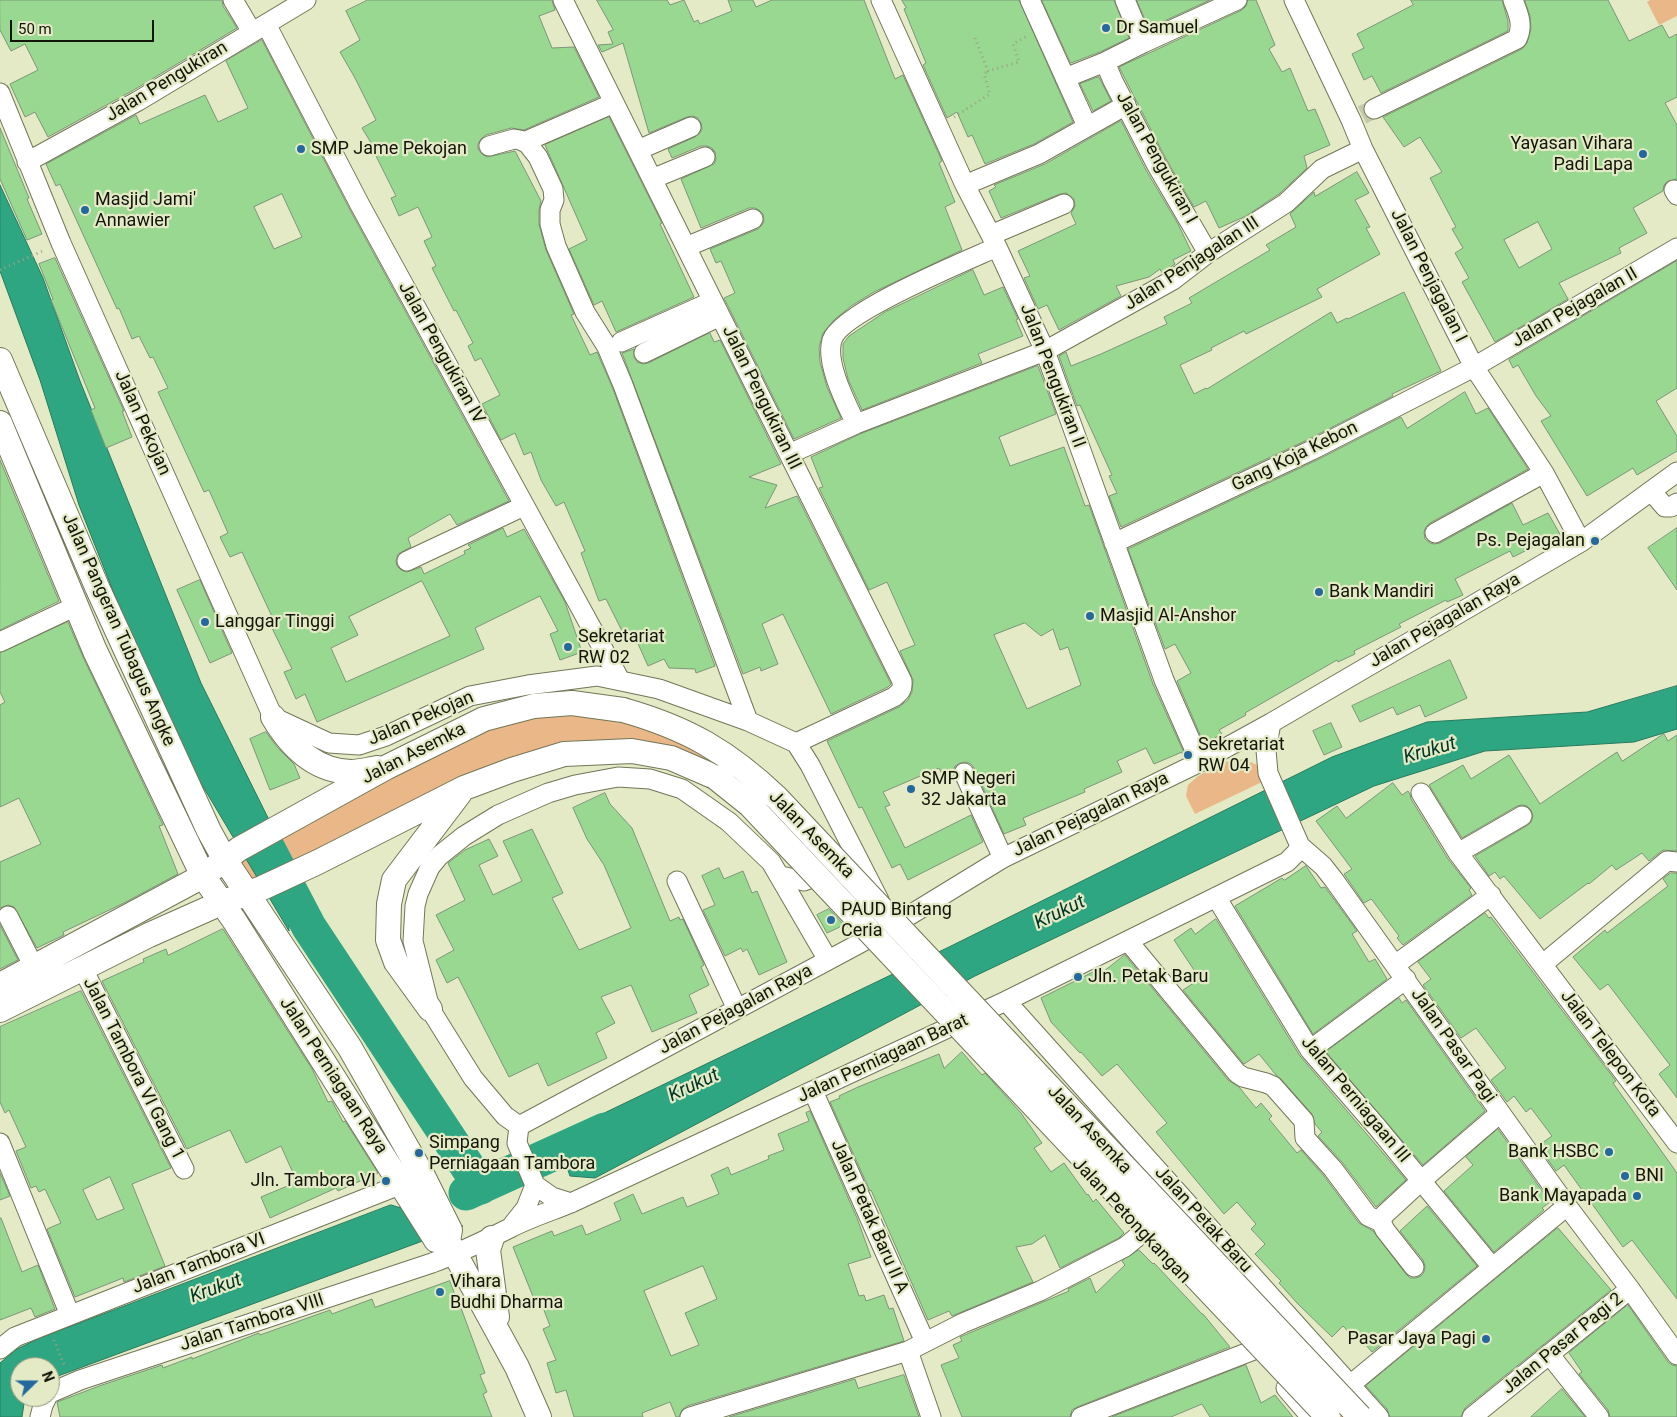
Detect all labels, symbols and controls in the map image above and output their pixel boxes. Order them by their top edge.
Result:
scale bar [12,10,156,42]
place label: Dr Samuel [1116,17,1198,39]
text: 50 m [18,20,52,38]
marker: Dr Samuel [1100,22,1112,34]
street label: Jalan Pengukiran [102,37,232,127]
street label: Jalan Pengukiran I [1111,88,1201,228]
place label: Yayasan Vihara Padi Lapa [1510,133,1633,176]
place label: SMP Jame Pekojan [311,138,467,160]
marker: SMP Jame Pekojan [295,143,307,155]
marker: Yayasan Vihara Padi Lapa [1637,148,1649,160]
place label: Masjid Jami' Annawier [95,189,196,232]
marker: Masjid Jami' Annawier [79,204,91,216]
street label: Jalan Penjagalan I [1385,206,1471,346]
street label: Jalan Penjagalan III [1121,212,1263,316]
street label: Jalan Pejagalan II [1508,263,1642,353]
street label: Jalan Pengukiran IV [393,278,489,428]
street label: Jalan Pengukiran II [1015,301,1089,451]
street label: Jalan Pengukiran III [717,323,805,473]
street label: Jalan Pekojan [109,367,175,479]
street label: Gang Koja Kebon [1229,417,1361,497]
street label: Jalan Pangeran Tubagus Angke [57,510,179,750]
place label: Ps. Pejagalan [1476,530,1585,552]
marker: Ps. Pejagalan [1589,535,1601,547]
street label: Jalan Pejagalan Raya [1366,569,1524,673]
place label: Bank Mandiri [1329,581,1434,603]
marker: Bank Mandiri [1313,586,1325,598]
place label: Masjid Al-Anshor [1100,605,1236,627]
marker: Masjid Al-Anshor [1084,610,1096,622]
place label: Langgar Tinggi [215,611,335,633]
marker: Langgar Tinggi [199,616,211,628]
place label: Sekretariat RW 02 [578,626,665,669]
marker: Sekretariat RW 02 [562,641,574,653]
street label: Jalan Pekojan [365,687,477,751]
street label: Jalan Asemka [359,719,469,789]
water label: Krukut [1401,733,1459,769]
place label: Sekretariat RW 04 [1198,734,1285,776]
marker: Sekretariat RW 04 [1182,749,1194,761]
place label: SMP Negeri 32 Jakarta [921,768,1016,811]
street label: Jalan Pejagalan Raya [1010,768,1172,862]
marker: SMP Negeri 32 Jakarta [905,783,917,795]
street label: Jalan Asemka [764,787,858,883]
water label: Krukut [1031,891,1089,935]
place label: PAUD Bintang Ceria [841,899,952,942]
marker: PAUD Bintang Ceria [825,914,837,926]
street label: Jalan Pejagalan Raya [656,960,816,1060]
place label: Jln. Petak Baru [1088,966,1209,988]
marker: Jln. Petak Baru [1072,971,1084,983]
street label: Jalan Tambora VI Gang 1 [78,974,188,1164]
street label: Jalan Pasar Pagi [1406,985,1500,1107]
street label: Jalan Telepon Kota [1555,986,1665,1122]
street label: Jalan Perniagaan Raya [274,994,392,1158]
street label: Jalan Perniagaan Barat [794,1010,972,1108]
street label: Jalan Perniagaan III [1296,1033,1414,1167]
water label: Krukut [665,1064,723,1108]
street label: Jalan Asemka [1042,1081,1136,1179]
place label: Simpang Perniagaan Tambora [429,1132,595,1174]
street label: Jalan Petak Baru II A [825,1137,913,1297]
place label: Bank HSBC [1508,1141,1599,1163]
marker: Bank HSBC [1603,1146,1615,1158]
marker: Simpang Perniagaan Tambora [413,1147,425,1159]
street label: Jalan Petongkangan [1067,1154,1195,1288]
street label: Jalan Petak Baru [1150,1162,1256,1278]
place label: BNI [1635,1165,1664,1187]
place label: Jln. Tambora VI [250,1170,376,1192]
marker: BNI [1619,1170,1631,1182]
marker: Jln. Tambora VI [380,1175,392,1187]
place label: Bank Mayapada [1499,1185,1627,1207]
marker: Bank Mayapada [1631,1190,1643,1202]
street label: Jalan Tambora VI [130,1229,268,1299]
water label: Krukut [187,1269,245,1309]
place label: Vihara Budhi Dharma [450,1271,563,1314]
marker: Vihara Budhi Dharma [434,1286,446,1298]
street label: Jalan Pasar Pagi 2 [1498,1289,1628,1399]
street label: Jalan Tambora VIII [177,1290,327,1356]
place label: Pasar Jaya Pagi [1348,1328,1476,1350]
marker: Pasar Jaya Pagi [1480,1333,1492,1345]
north arrow [10,1357,60,1407]
text: N [39,1369,57,1384]

